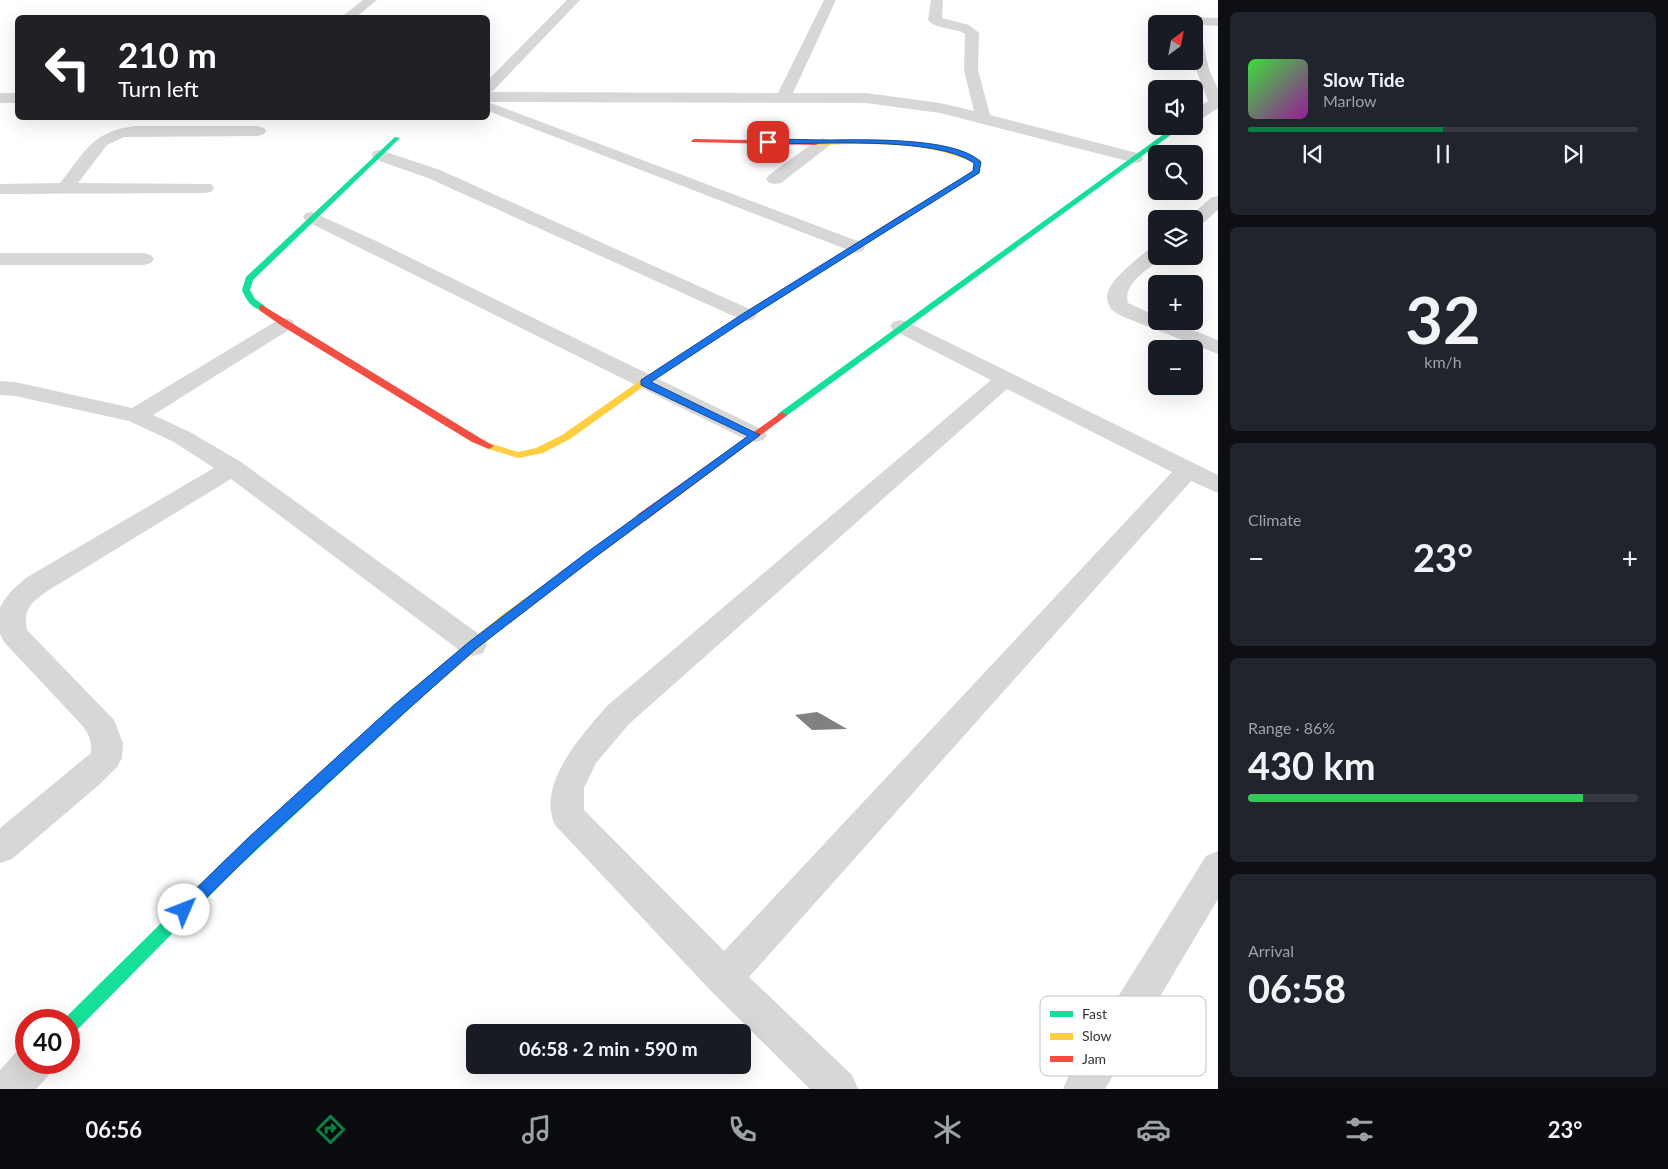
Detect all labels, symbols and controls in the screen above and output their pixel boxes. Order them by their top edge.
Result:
north arrow [1148,15,1202,70]
map controls [1148,15,1203,395]
text: 210 m [118,33,217,75]
icon: left [35,35,100,100]
text: Slow Tide [1323,68,1405,91]
text: Turn left [118,75,199,102]
button: sound [1148,80,1203,135]
text: Marlow [1323,91,1377,110]
pin [747,121,789,163]
icon: arrive [754,128,782,156]
icon: previous [1299,140,1327,168]
icon: pause [1429,140,1457,168]
icon: next [1559,140,1587,168]
button: search [1148,145,1203,200]
button: layers [1148,210,1203,265]
button: + [1148,275,1203,330]
text: 32 [1405,280,1481,358]
button: − [1148,340,1203,395]
text: km/h [1424,352,1462,371]
text: Climate [1248,510,1301,529]
text: 23° [1413,534,1473,580]
text: − [1248,541,1264,575]
text: + [1622,541,1638,575]
text: Range · 86% [1248,718,1335,737]
text: 430 km [1248,742,1376,788]
position arrow [157,883,209,935]
text: Arrival [1248,941,1294,960]
text: 06:58 [1248,965,1346,1011]
legend [1040,996,1206,1076]
text: Fast [1082,1005,1107,1022]
speed limit sign: 40 [15,1009,80,1074]
text: Slow [1082,1027,1112,1044]
text: 06:58 · 2 min · 590 m [519,1037,698,1060]
text: Jam [1082,1050,1106,1067]
icon: directions [313,1112,348,1147]
icon: music [519,1112,554,1147]
icon: phone [725,1112,760,1147]
icon: climate [930,1112,965,1147]
icon: car [1136,1112,1171,1147]
icon: filters [1342,1112,1377,1147]
text: 06:56 [85,1116,142,1143]
text: 23° [1548,1116,1582,1143]

